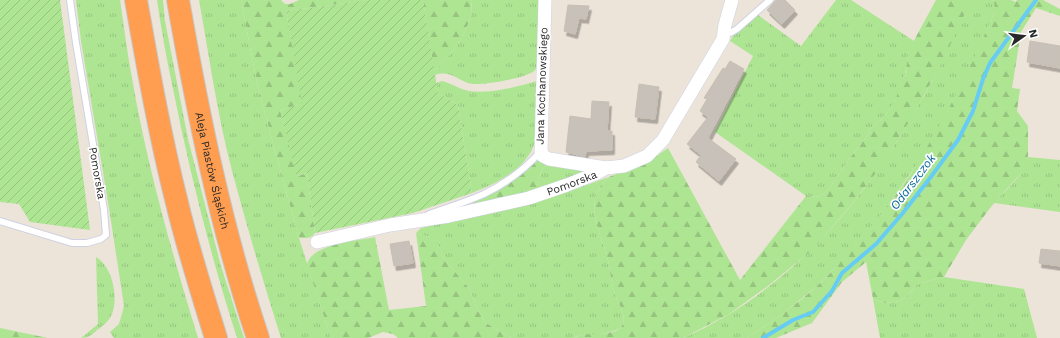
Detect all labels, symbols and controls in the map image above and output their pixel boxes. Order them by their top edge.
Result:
north arrow [1004,16,1044,56]
street label: Jana Kochanowskiego [533,27,551,145]
text: N [1026,28,1041,39]
street label: Aleja Piastów Śląskich [193,111,232,231]
street label: Pomorska [86,146,108,200]
water label: Odarszczok [888,151,939,213]
street label: Pomorska [545,167,599,198]

